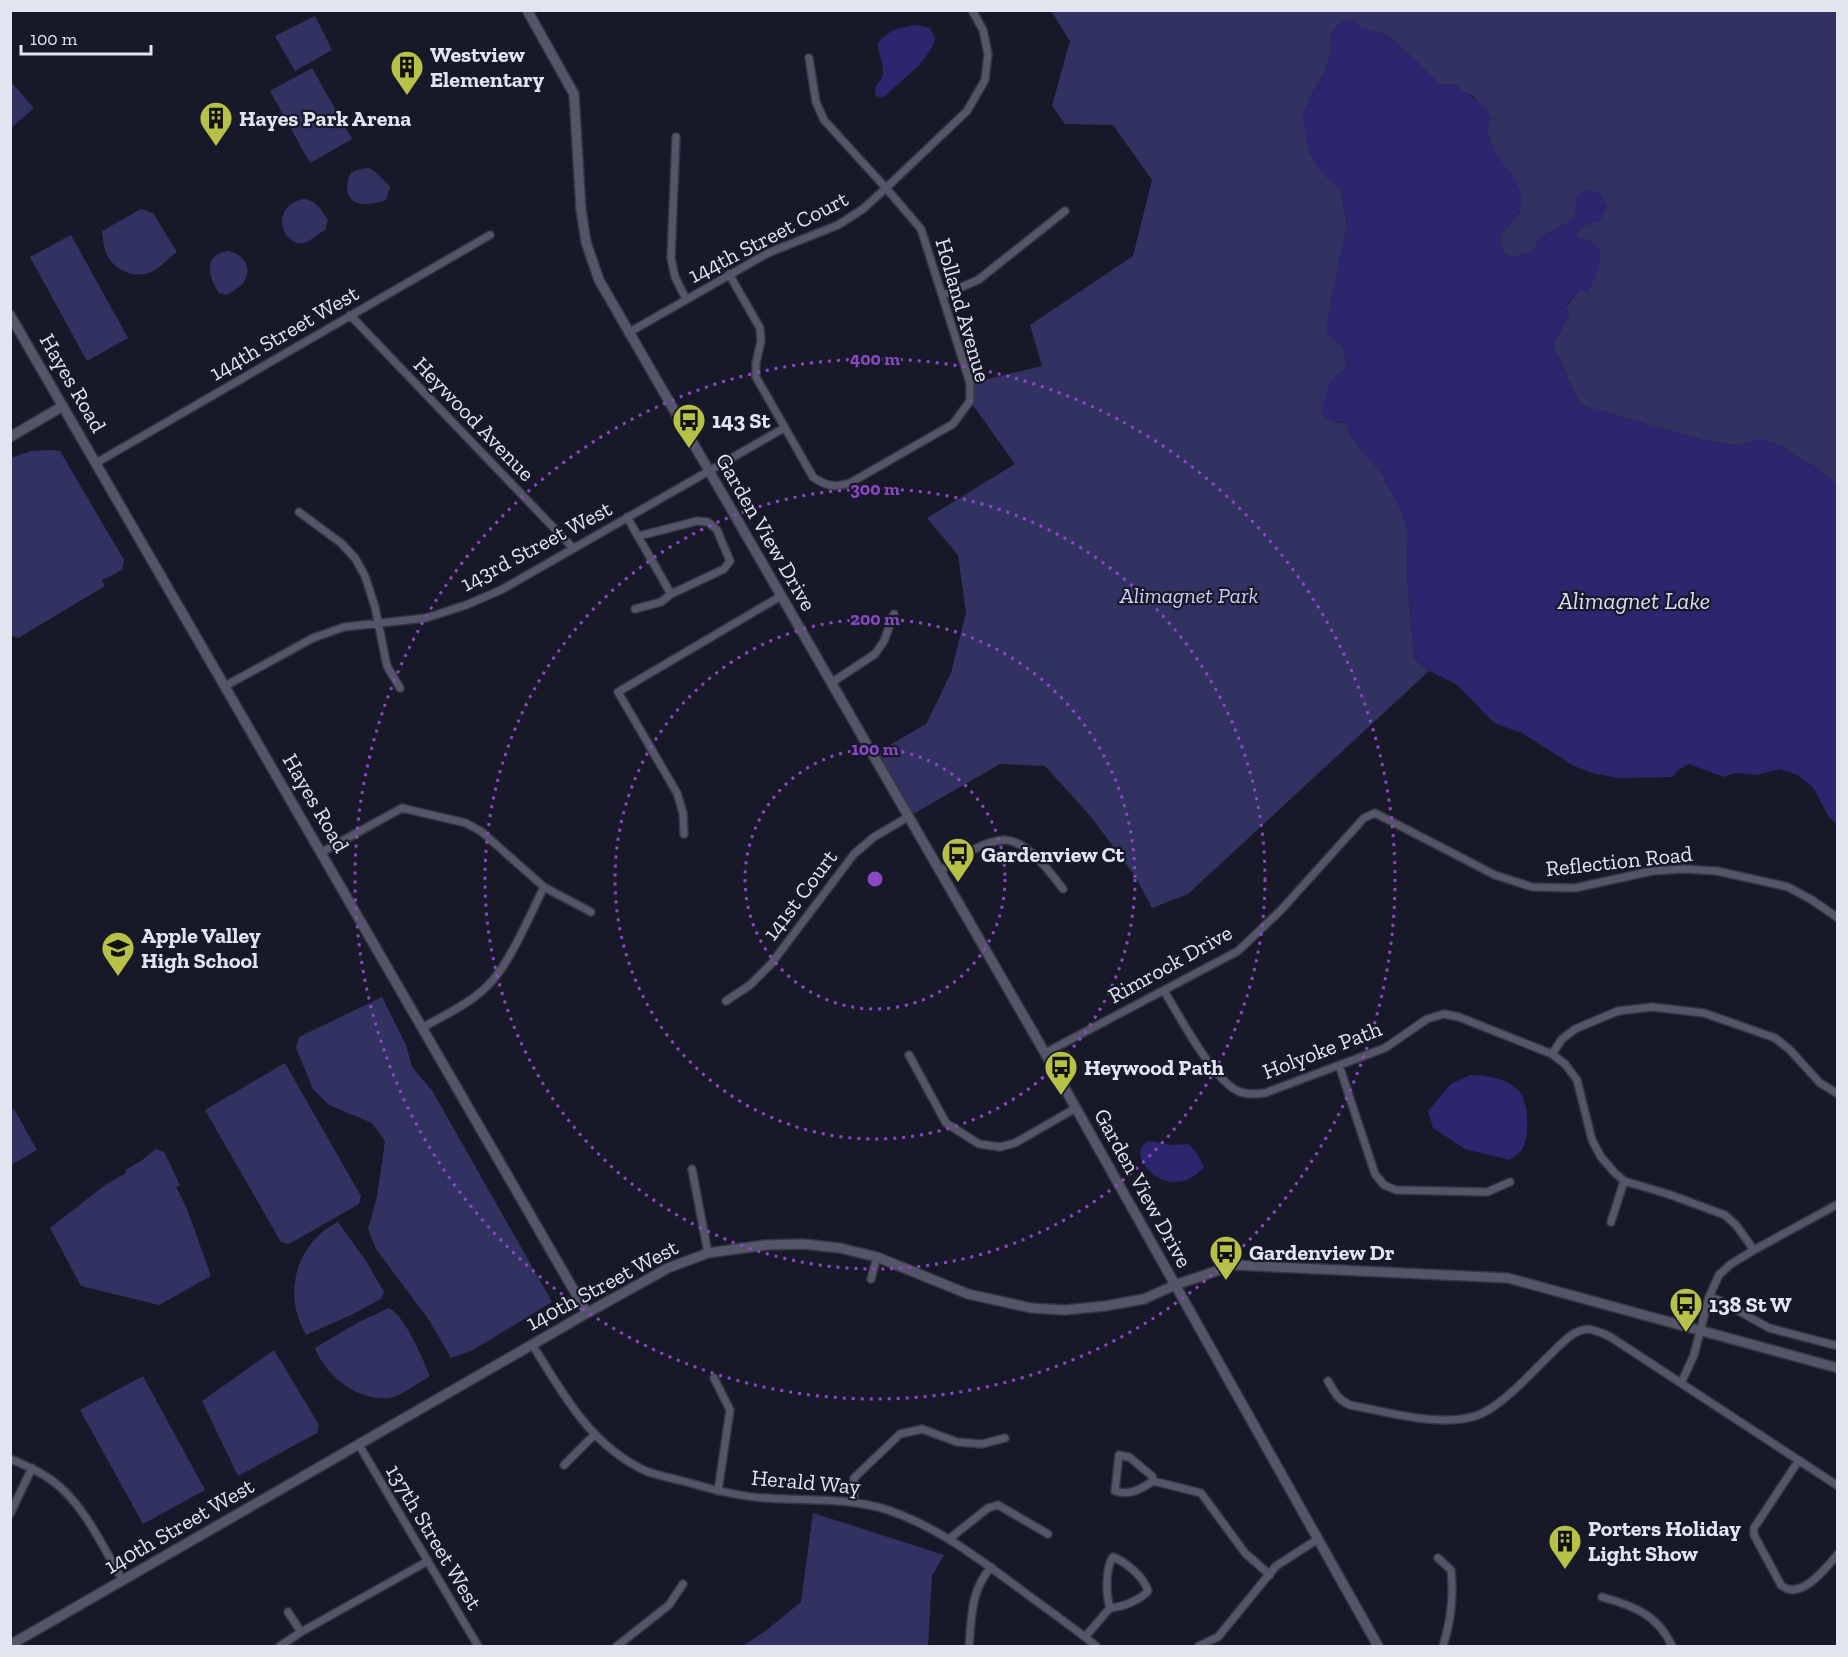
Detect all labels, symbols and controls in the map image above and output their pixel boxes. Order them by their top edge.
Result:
scale bar [21,18,152,56]
text: 100 m [30,28,78,50]
place label: Westview Elementary [430,41,544,93]
building icon: Westview Elementary [389,49,425,96]
building icon: Hayes Park Arena [198,100,234,147]
place label: Hayes Park Arena [239,105,411,132]
street label: 144th Street Court [684,185,853,289]
street label: Holland Avenue [930,235,996,385]
street label: 144th Street West [205,279,364,387]
street label: Hayes Road [34,329,112,437]
text: 400 m [850,348,900,370]
street label: Heywood Avenue [408,351,540,487]
bus stop icon: 143 St [671,402,707,449]
place label: 143 St [712,407,771,434]
street label: Garden View Drive [710,448,822,616]
text: 300 m [850,478,900,500]
street label: 143rd Street West [456,494,617,597]
park label: Alimagnet Park [1119,582,1258,609]
water label: Alimagnet Lake [1557,586,1710,615]
text: 200 m [850,608,900,630]
text: 100 m [851,738,899,760]
street label: Hayes Road [277,749,355,857]
bus stop icon: Gardenview Ct [940,836,976,883]
street label: Reflection Road [1544,840,1694,882]
place label: Gardenview Ct [981,841,1125,868]
street label: 141st Court [757,844,843,946]
centre of rings [865,869,885,889]
street label: Rimrock Drive [1103,919,1237,1009]
place label: Apple Valley High School [141,922,261,974]
school or university icon: Apple Valley High School [100,930,136,977]
street label: Holyoke Path [1259,1015,1386,1085]
bus stop icon: Heywood Path [1043,1049,1079,1096]
place label: Heywood Path [1084,1054,1224,1081]
street label: Garden View Drive [1088,1104,1198,1272]
street label: 140th Street West [521,1233,683,1336]
bus stop icon: Gardenview Dr [1208,1234,1244,1281]
place label: Gardenview Dr [1249,1239,1395,1266]
bus stop icon: 138 St W [1668,1286,1704,1333]
place label: 138 St W [1709,1291,1792,1318]
street label: 137th Street West [380,1459,488,1615]
street label: Herald Way [750,1464,862,1500]
street label: 140th Street West [99,1472,259,1580]
place label: Porters Holiday Light Show [1588,1515,1741,1567]
building icon: Porters Holiday Light Show [1547,1523,1583,1570]

